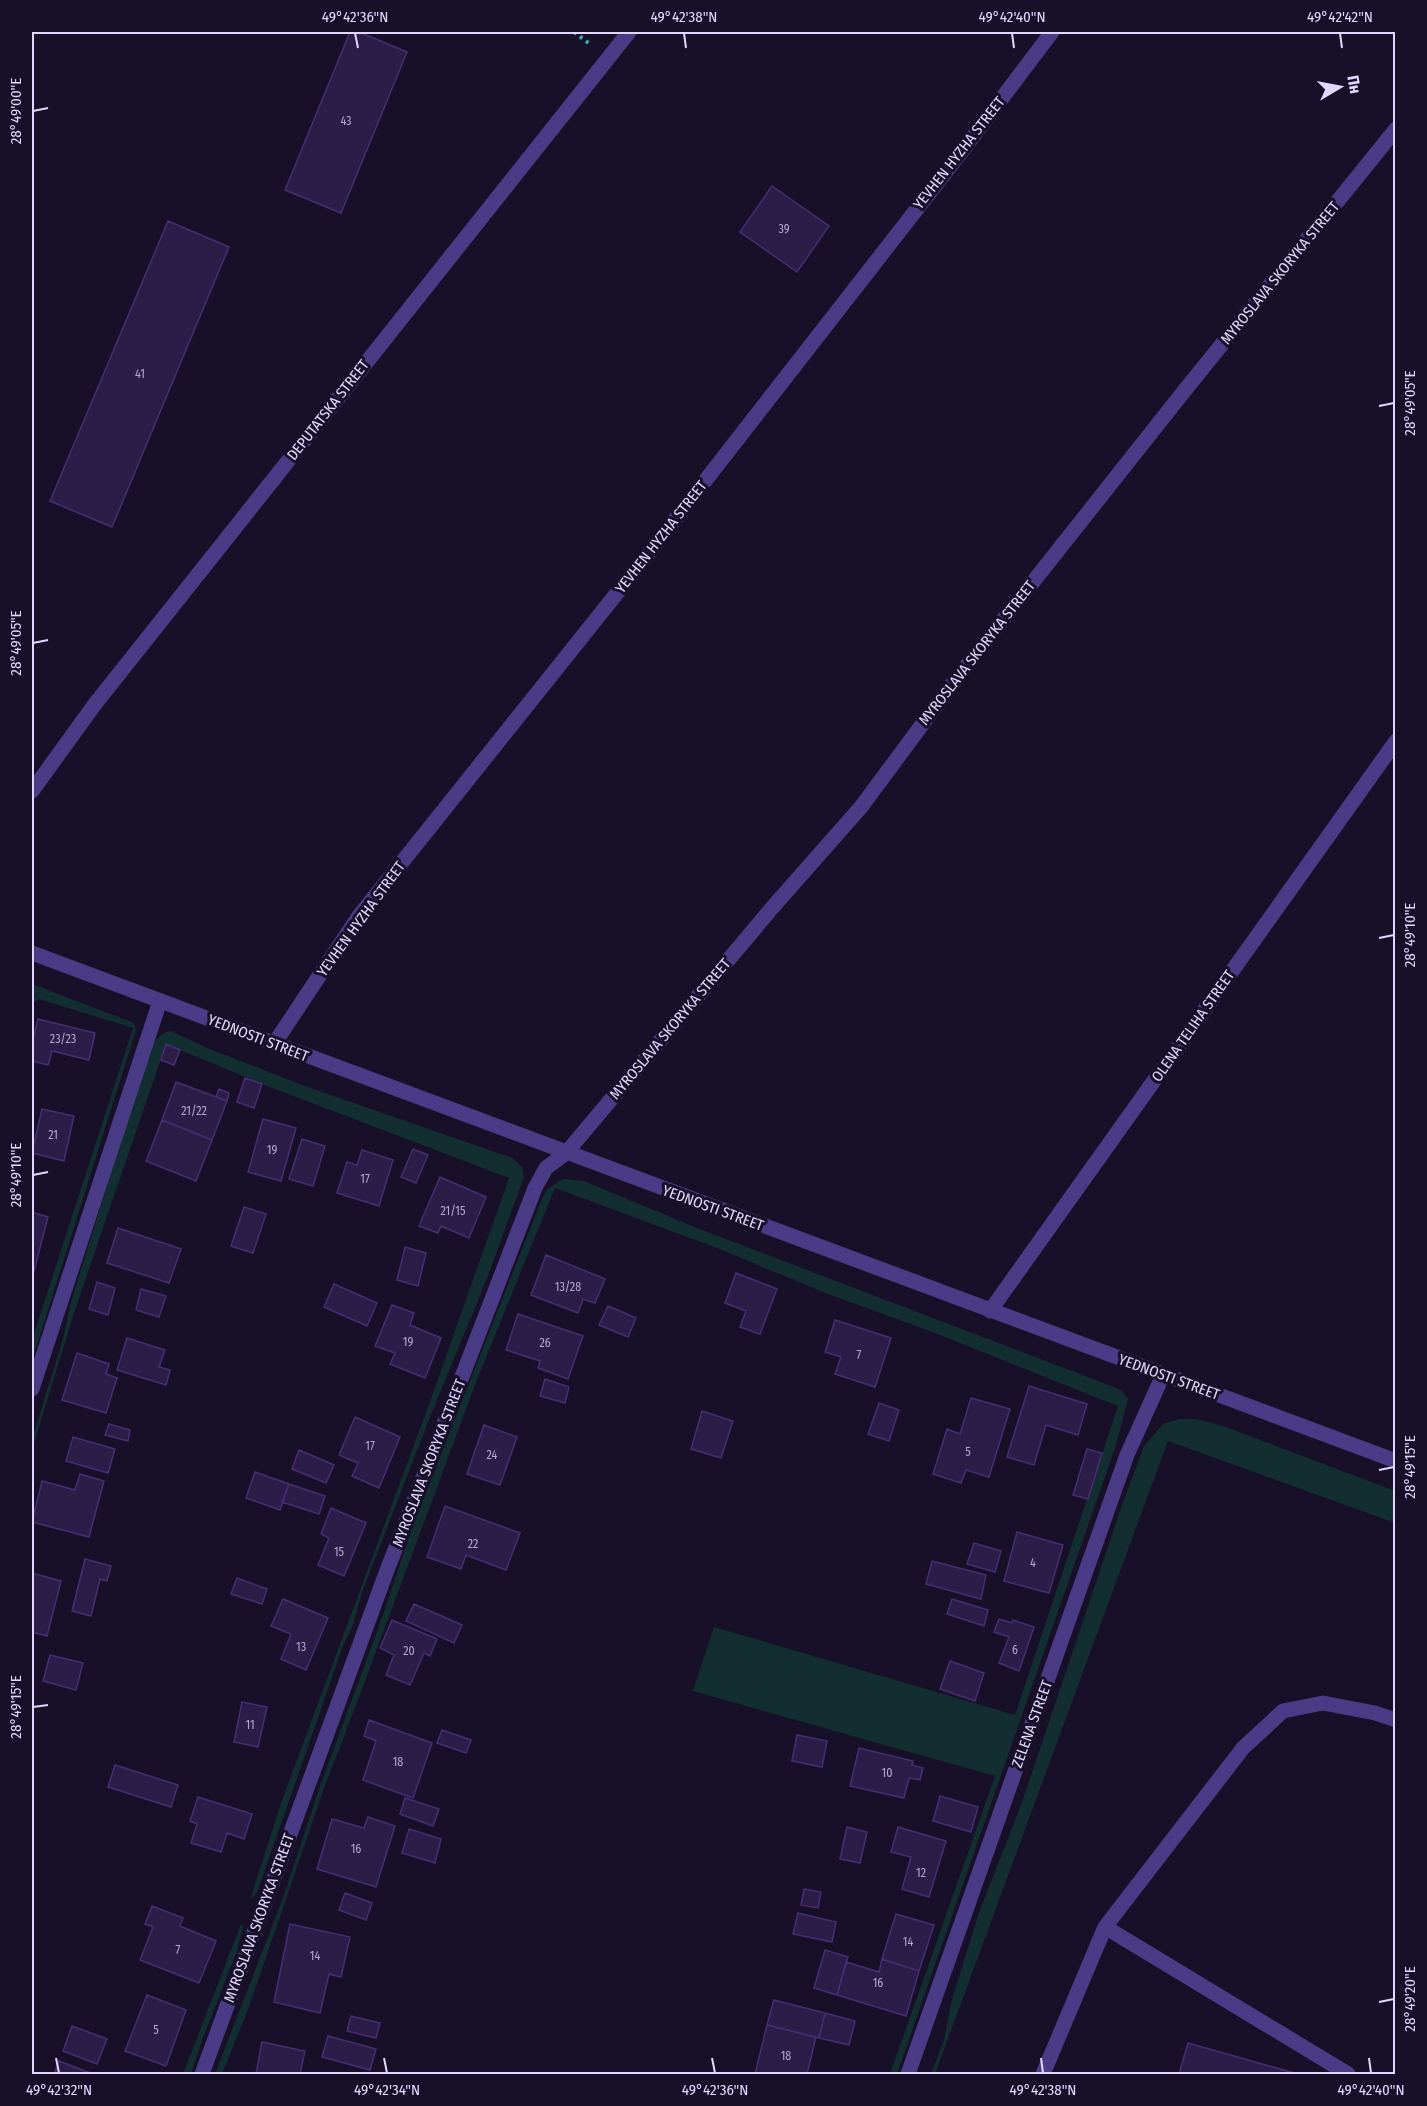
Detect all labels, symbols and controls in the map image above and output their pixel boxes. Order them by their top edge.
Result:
text: 49°42'36"N [322,8,388,26]
text: 49°42'38"N [651,8,717,26]
text: 49°42'40"N [978,8,1046,26]
text: 49°42'42"N [1307,8,1373,26]
north arrow [1310,57,1370,117]
text: Пн [1343,74,1365,95]
text: 28°49'00"E [7,78,25,144]
street label: YEVHEN HYZHA STREET [909,93,1009,213]
house number: 43 [340,114,352,128]
street label: MYROSLAVA SKORYKA STREET [1217,198,1343,348]
house number: 39 [778,222,790,236]
street label: DEPUTATSKA STREET [283,356,373,464]
house number: 41 [135,367,145,381]
text: 28°49'05"E [1401,370,1419,436]
street label: YEVHEN HYZHA STREET [611,477,711,597]
street label: MYROSLAVA SKORYKA STREET [915,577,1039,729]
text: 28°49'05"E [7,610,25,676]
street label: YEVHEN HYZHA STREET [313,858,409,980]
text: 28°49'10"E [1401,903,1419,967]
street label: MYROSLAVA SKORYKA STREET [606,955,734,1103]
street label: OLENA TELIHA STREET [1148,967,1238,1085]
street label: YEDNOSTI STREET [205,1011,311,1066]
house number: 23/23 [50,1032,76,1046]
house number: 21/22 [181,1104,207,1118]
house number: 21 [48,1128,58,1142]
text: 28°49'10"E [7,1143,25,1207]
house number: 19 [267,1143,277,1157]
house number: 17 [360,1172,370,1186]
street label: YEDNOSTI STREET [660,1181,766,1235]
house number: 21/15 [441,1204,466,1218]
house number: 13/28 [555,1280,581,1294]
house number: 19 [403,1335,413,1349]
house number: 26 [539,1336,551,1350]
house number: 7 [857,1348,862,1362]
street label: YEDNOSTI STREET [1116,1350,1222,1404]
street label: MYROSLAVA SKORYKA STREET [389,1376,469,1550]
text: 28°49'15"E [1401,1435,1419,1499]
house number: 17 [365,1439,375,1453]
house number: 5 [965,1445,971,1459]
house number: 24 [487,1448,498,1462]
house number: 22 [468,1537,478,1551]
house number: 15 [334,1545,345,1559]
house number: 4 [1030,1556,1036,1570]
house number: 13 [296,1640,306,1654]
house number: 6 [1012,1643,1018,1657]
house number: 20 [403,1644,415,1658]
text: 28°49'15"E [7,1675,25,1739]
street label: ZELENA STREET [1008,1678,1056,1770]
house number: 11 [245,1718,255,1732]
house number: 18 [393,1755,403,1769]
house number: 10 [882,1766,892,1780]
street label: MYROSLAVA SKORYKA STREET [220,1831,298,2005]
house number: 16 [351,1842,361,1856]
house number: 12 [916,1866,926,1880]
house number: 14 [903,1935,913,1949]
house number: 7 [176,1943,181,1957]
house number: 14 [310,1949,320,1963]
text: 28°49'20"E [1401,1966,1419,2032]
house number: 16 [873,1976,883,1990]
house number: 5 [153,2023,159,2037]
house number: 18 [781,2049,791,2063]
text: 49°42'32"N [26,2081,92,2099]
text: 49°42'34"N [354,2081,420,2099]
text: 49°42'36"N [682,2081,748,2099]
text: 49°42'38"N [1010,2081,1076,2099]
text: 49°42'40"N [1337,2081,1405,2099]

